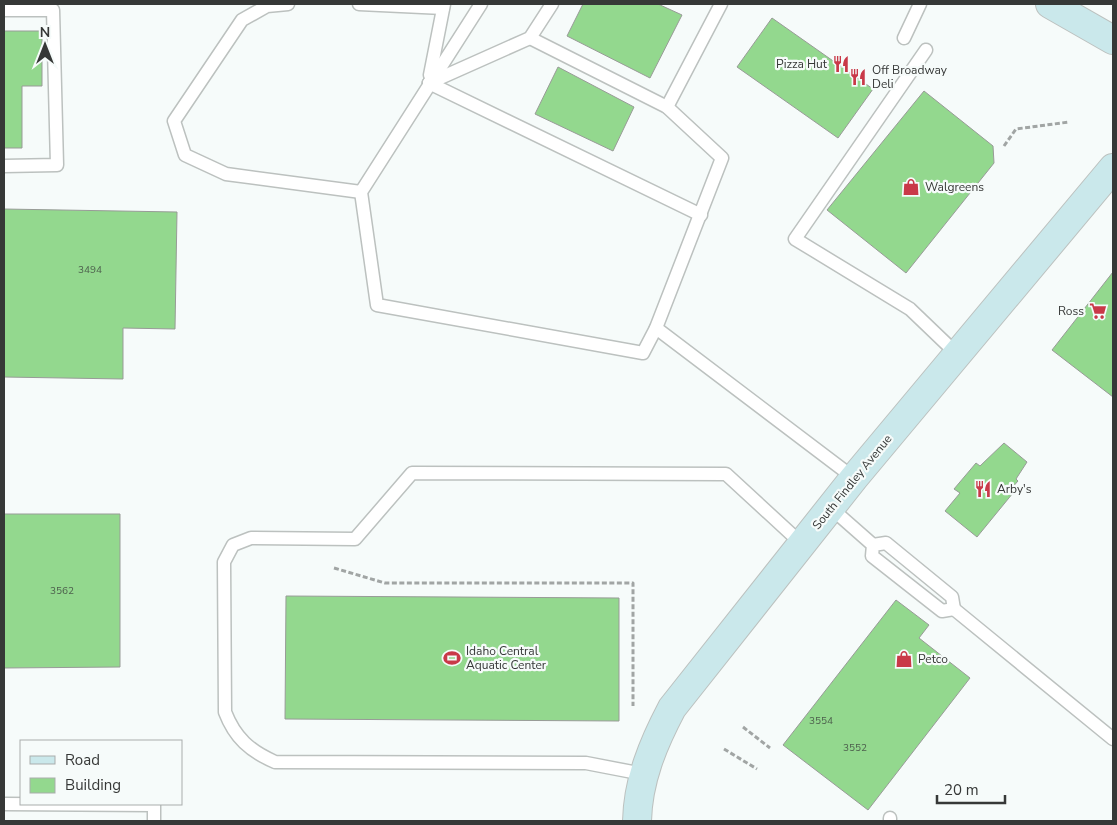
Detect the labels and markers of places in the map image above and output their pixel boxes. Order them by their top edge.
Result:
restaurant icon: Pizza Hut [831,54,851,74]
place label: Pizza Hut [776,56,828,72]
place label: Off Broadway Deli [872,62,948,92]
restaurant icon: Off Broadway Deli [848,67,868,87]
shop icon: Walgreens [901,177,921,197]
place label: Walgreens [925,179,984,195]
supermarket icon: Ross [1088,301,1108,321]
place label: Ross [1058,303,1084,319]
restaurant icon: Arby's [973,479,993,499]
place label: Arby's [997,481,1032,497]
place label: Idaho Central Aquatic Center [466,643,547,673]
sports icon: Idaho Central Aquatic Center [442,648,462,668]
shop icon: Petco [894,649,914,669]
place label: Petco [918,651,948,667]

